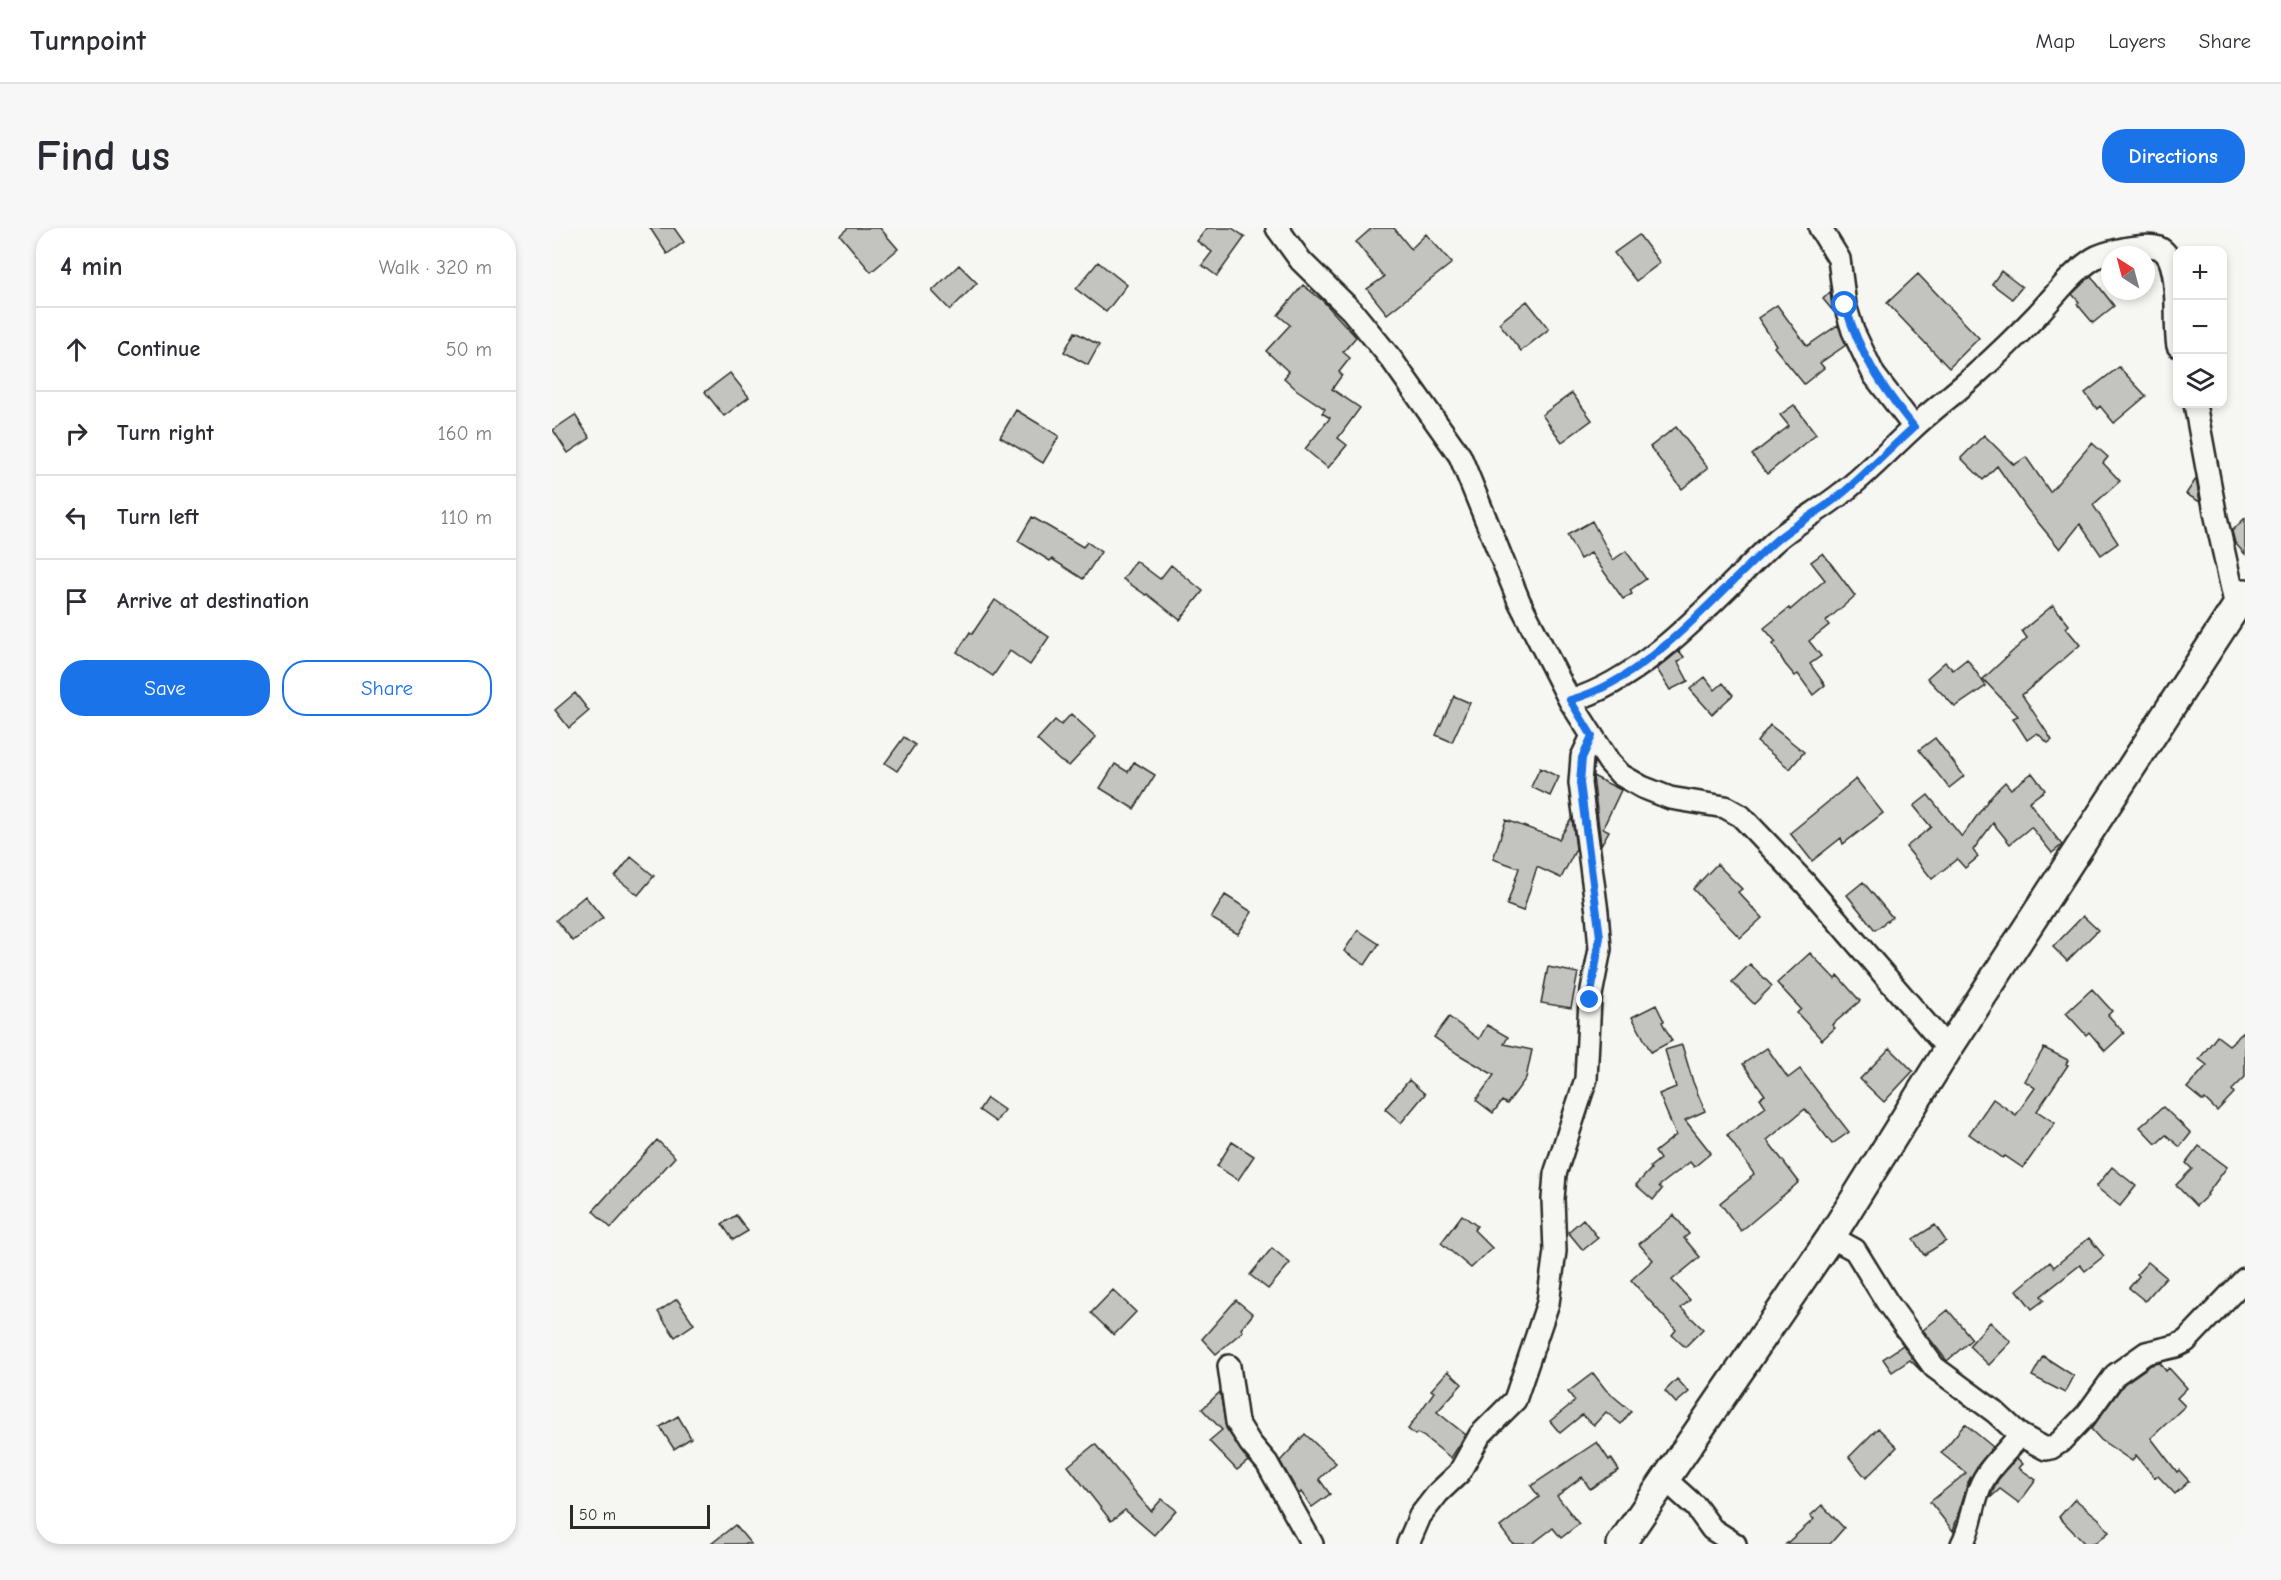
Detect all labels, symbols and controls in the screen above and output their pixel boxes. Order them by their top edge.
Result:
text: Turnpoint [30,25,146,57]
text: Map [2036,29,2075,53]
text: Layers [2108,29,2166,53]
text: Share [2199,29,2251,53]
button: Directions [2102,129,2245,183]
text: Find us [36,132,170,181]
north arrow [2101,246,2155,300]
map controls [2173,246,2227,408]
button: + [2173,246,2227,300]
text: 4 min [60,252,123,282]
text: Walk · 320 m [379,256,492,279]
route start [1831,291,1857,317]
button: − [2173,300,2227,354]
icon: ahead [60,333,93,366]
text: Continue [117,336,200,362]
text: 50 m [446,338,492,361]
button: layers [2173,354,2227,408]
icon: right [60,417,93,450]
text: Turn right [117,420,214,446]
text: 160 m [438,422,492,445]
icon: left [60,501,93,534]
text: Turn left [117,504,199,530]
text: 110 m [441,506,492,529]
icon: arrive [60,585,93,618]
text: Arrive at destination [117,588,309,614]
button: Save [60,660,270,716]
button: Share [282,660,492,716]
route end [1576,986,1602,1012]
scale bar [570,1502,710,1530]
text: 50 m [579,1506,616,1524]

